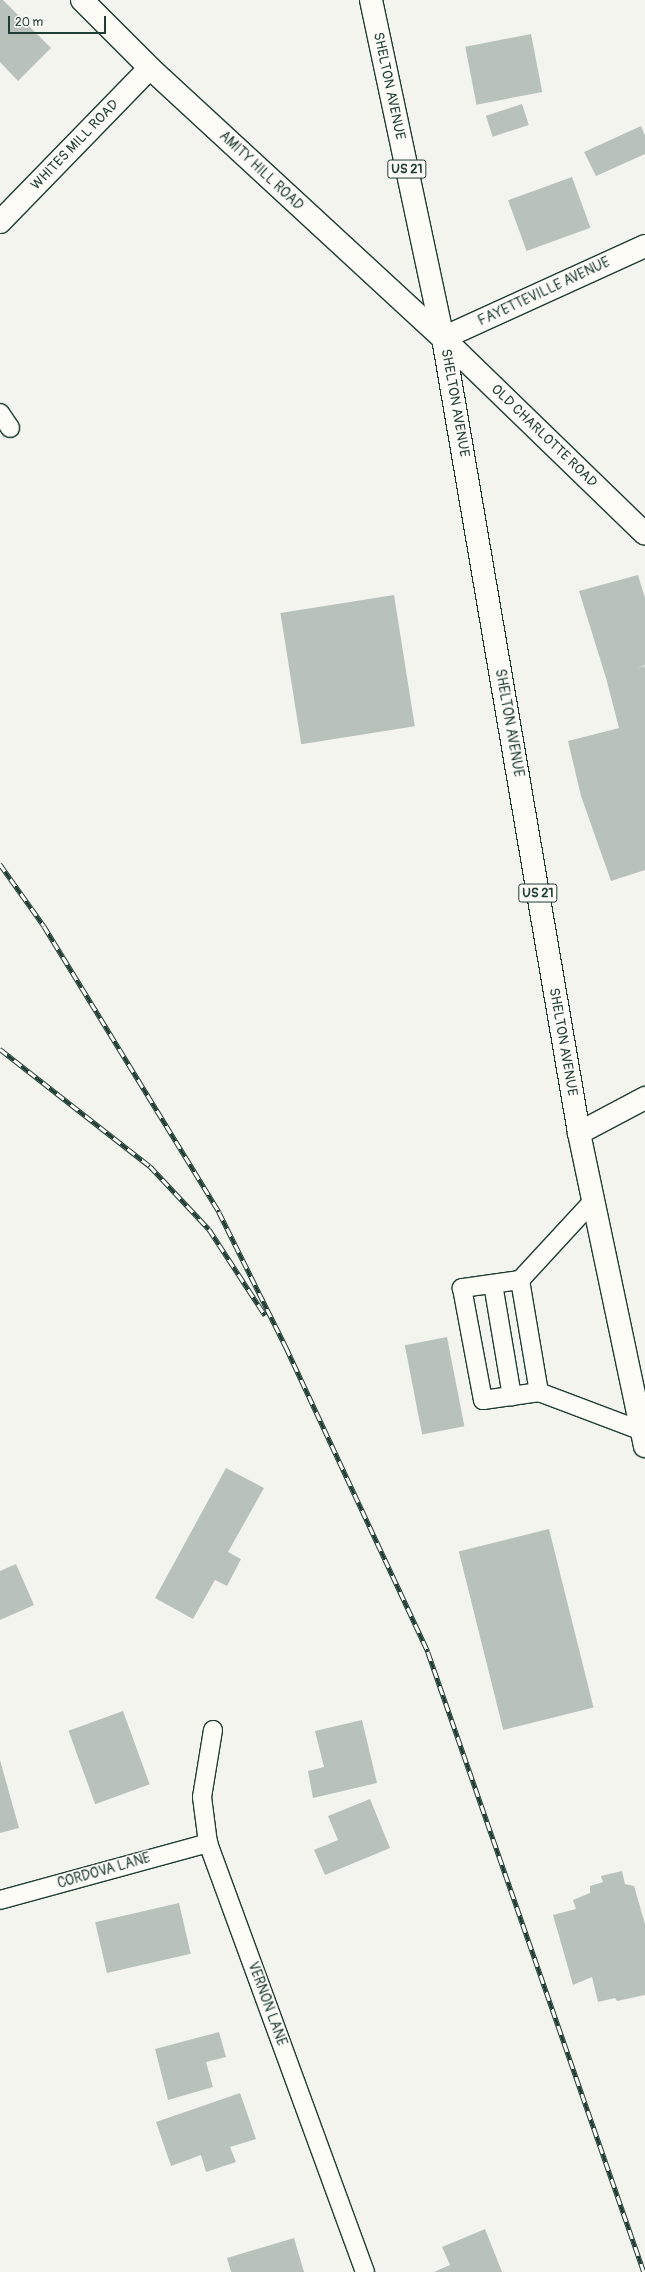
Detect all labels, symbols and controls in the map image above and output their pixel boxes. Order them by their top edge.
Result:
scale bar [10,8,108,34]
text: 20 m [15,15,43,30]
street label: SHELTON AVENUE [369,31,409,141]
street label: WHITES MILL ROAD [28,96,122,194]
street label: AMITY HILL ROAD [216,128,306,214]
road number: US 21 [387,158,427,180]
street label: FAYETTEVILLE AVENUE [475,254,613,330]
street label: SHELTON AVENUE [437,348,473,458]
street label: OLD CHARLOTTE ROAD [488,381,600,491]
street label: SHELTON AVENUE [491,668,527,778]
road number: US 21 [518,882,558,904]
street label: SHELTON AVENUE [545,987,581,1097]
street label: CORDOVA LANE [56,1850,152,1892]
street label: VERNON LANE [244,1960,290,2048]

